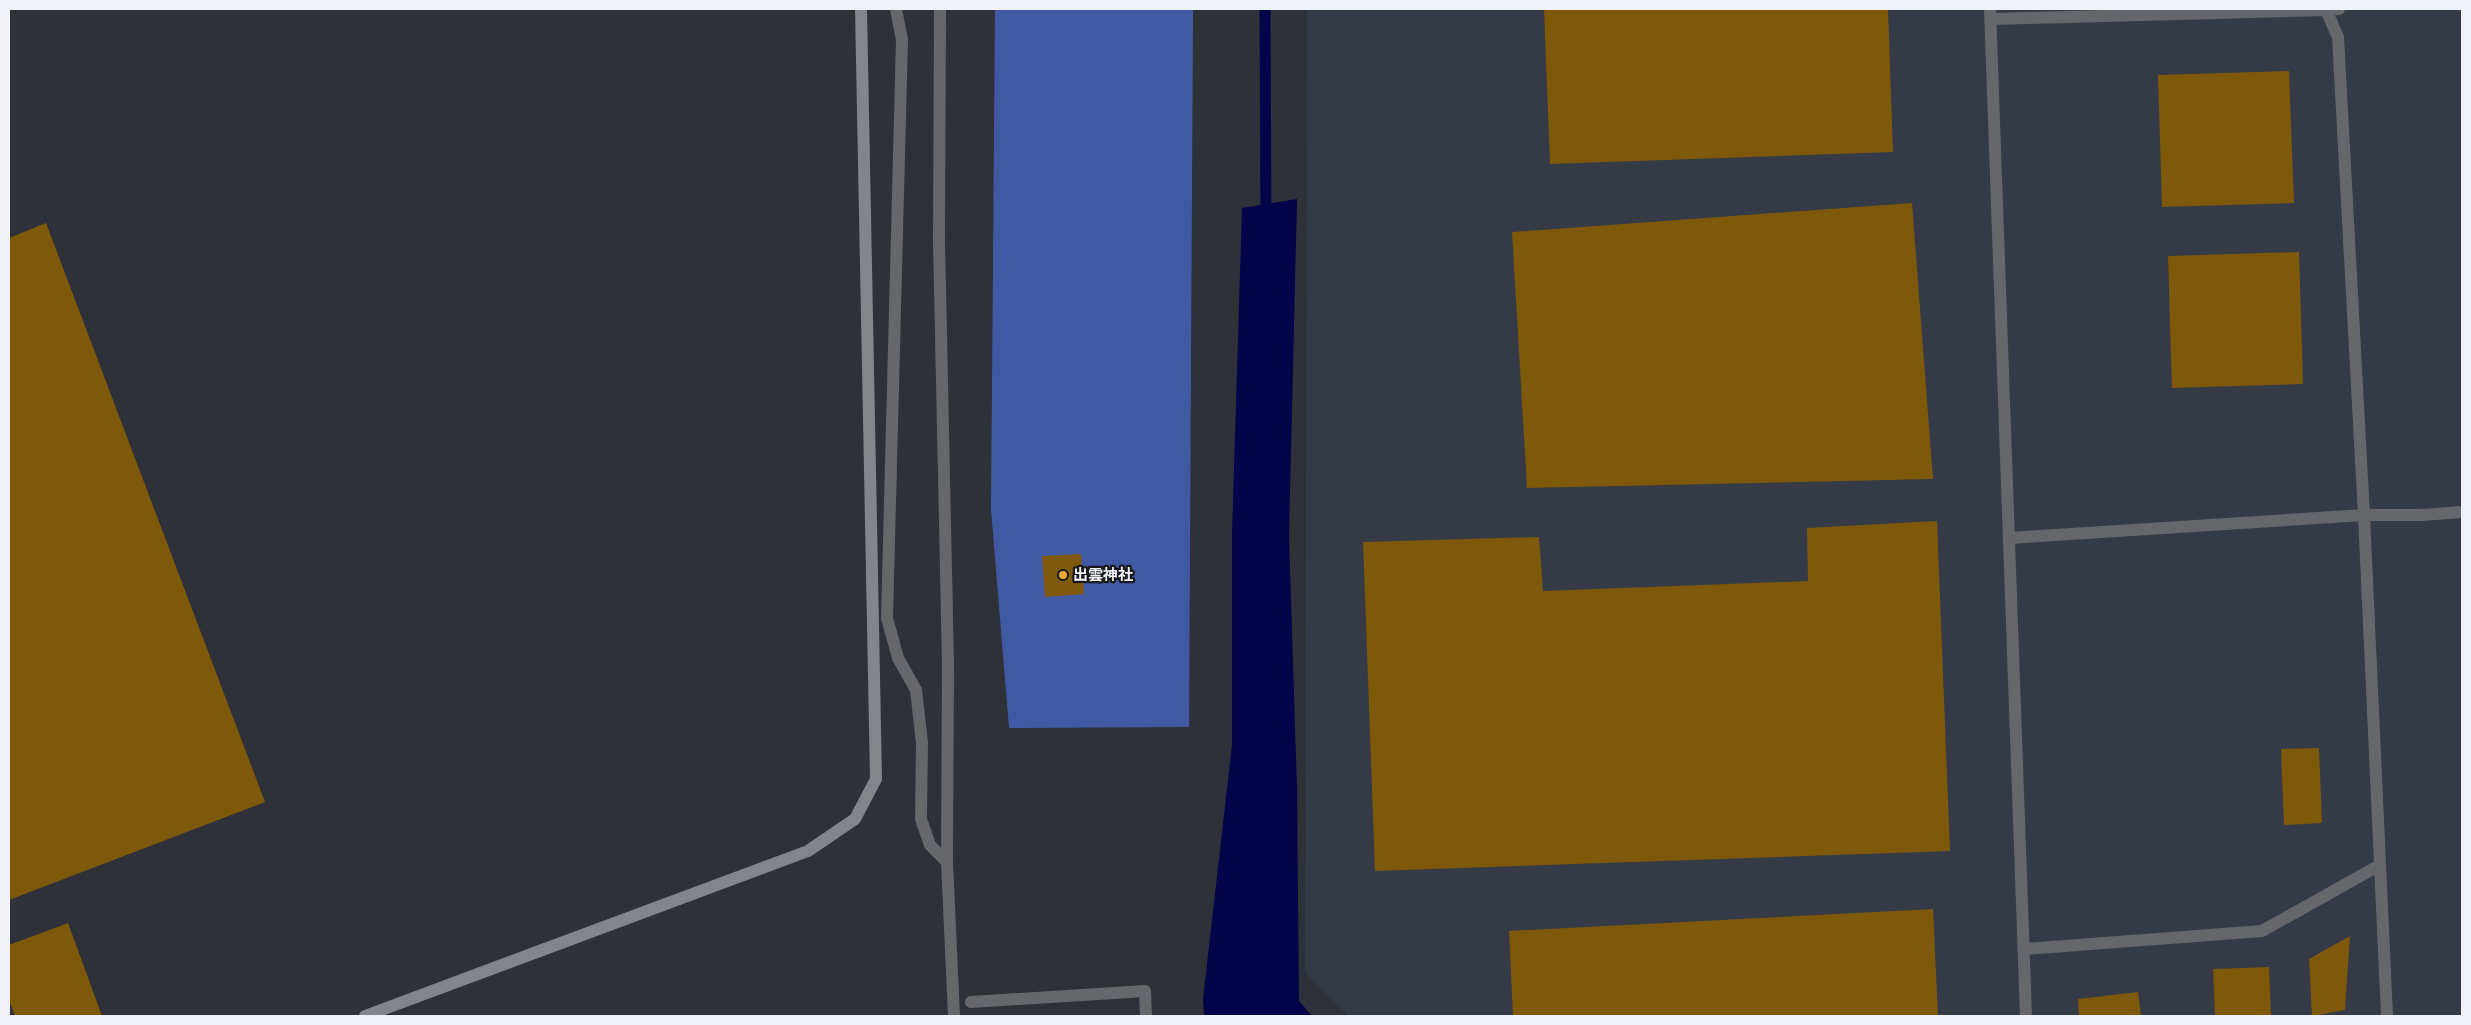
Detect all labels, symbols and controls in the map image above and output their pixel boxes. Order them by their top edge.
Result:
place label: 出雲神社 [1073,566,1133,583]
marker: 出雲神社 [1057,569,1069,581]

